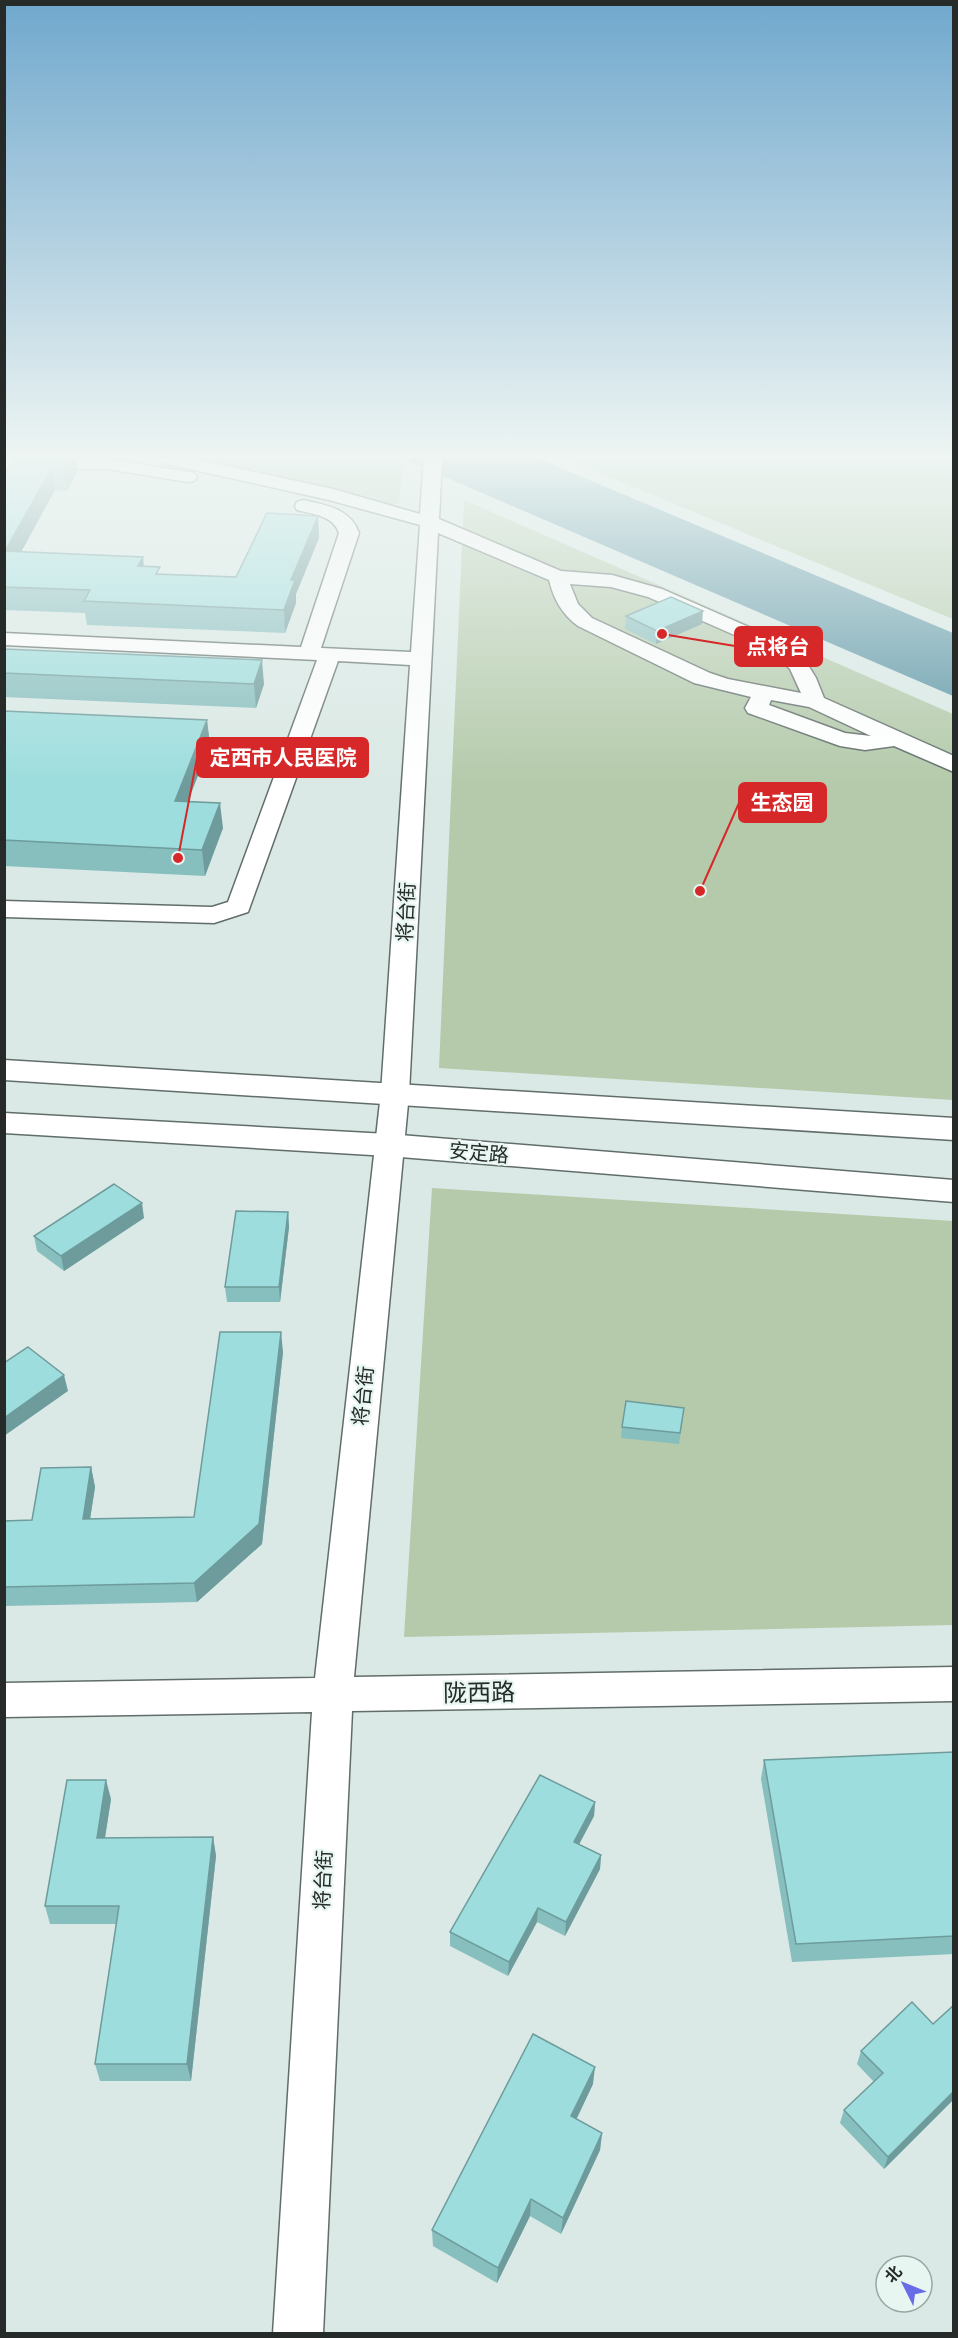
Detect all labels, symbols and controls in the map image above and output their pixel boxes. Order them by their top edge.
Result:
callout: 点将台 [735,627,822,666]
text: 点将台 [747,634,810,659]
callout: 定西市人民医院 [197,738,368,777]
text: 定西市人民医院 [210,745,357,770]
callout: 生态园 [739,783,826,822]
text: 生态园 [751,790,814,815]
street label: 将台街 [392,881,420,943]
street label: 安定路 [448,1138,510,1168]
street label: 将台街 [348,1365,378,1427]
street label: 陇西路 [443,1677,515,1707]
street label: 将台街 [309,1849,337,1911]
north arrow [874,2254,934,2314]
text: 北 [881,2262,906,2286]

